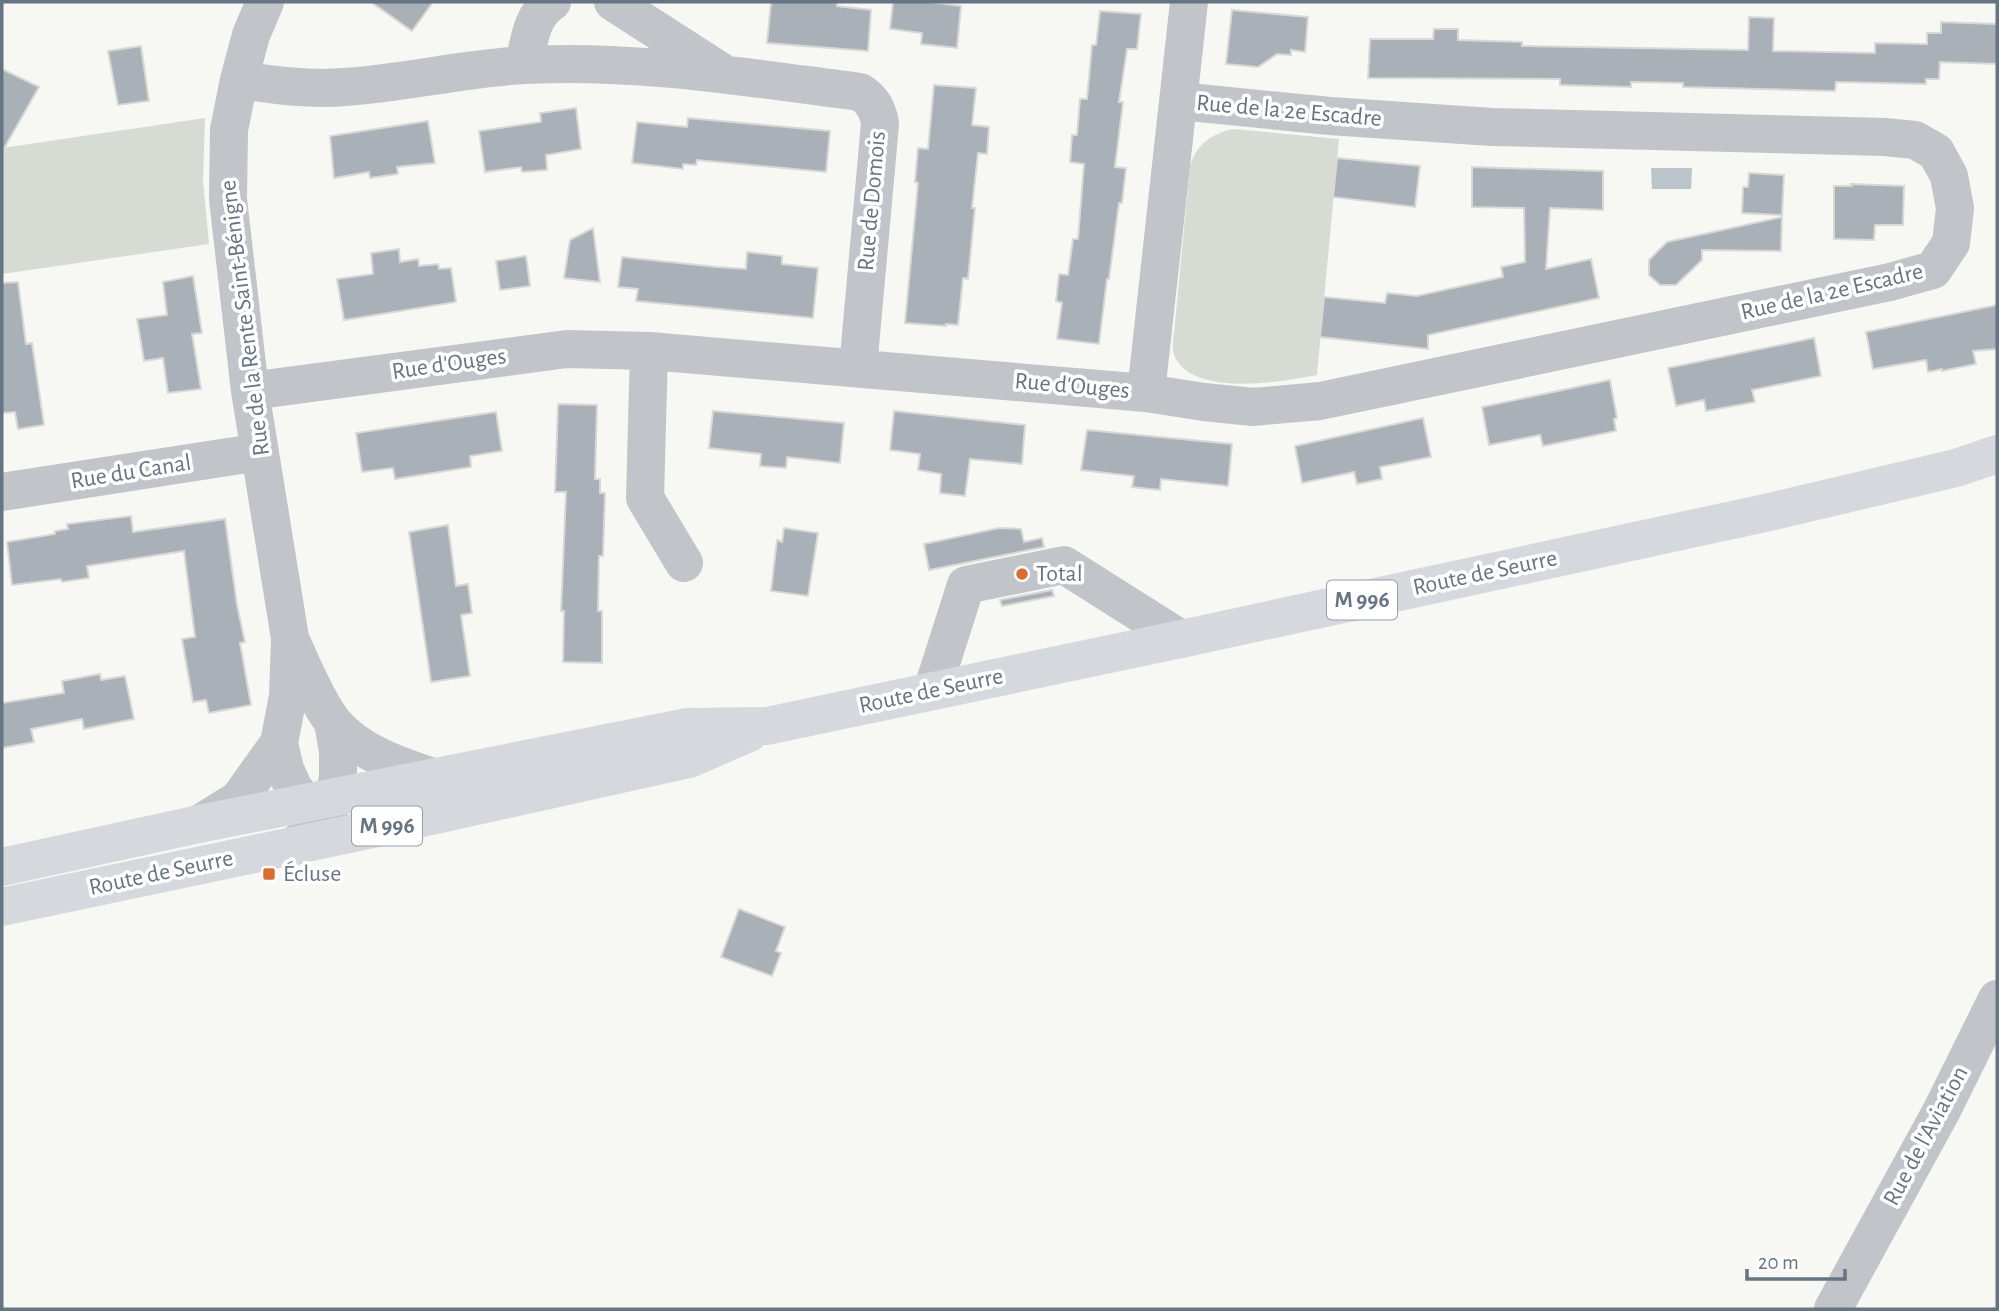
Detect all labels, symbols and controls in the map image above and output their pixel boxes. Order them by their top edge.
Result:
street label: Rue de la 2e Escadre [1195,91,1383,131]
street label: Rue de Domois [854,130,890,272]
street label: Rue de la Rente Saint-Bénigne [216,179,274,457]
street label: Rue de la 2e Escadre [1739,259,1925,325]
street label: Rue d'Ouges [390,344,508,384]
street label: Rue d'Ouges [1014,369,1130,403]
street label: Rue du Canal [69,451,193,493]
street label: Route de Seurre [1411,546,1559,600]
place label: Total [1036,562,1083,586]
marker: Total [1014,566,1030,582]
road number: M 996 [1327,580,1397,620]
street label: Route de Seurre [857,664,1005,718]
road number: M 996 [352,806,422,846]
street label: Route de Seurre [87,846,235,900]
place label: Écluse [283,860,341,886]
marker: Écluse [261,866,277,882]
street label: Rue de l'Aviation [1879,1062,1973,1210]
scale bar [1747,1238,1845,1282]
text: 20 m [1758,1252,1799,1273]

